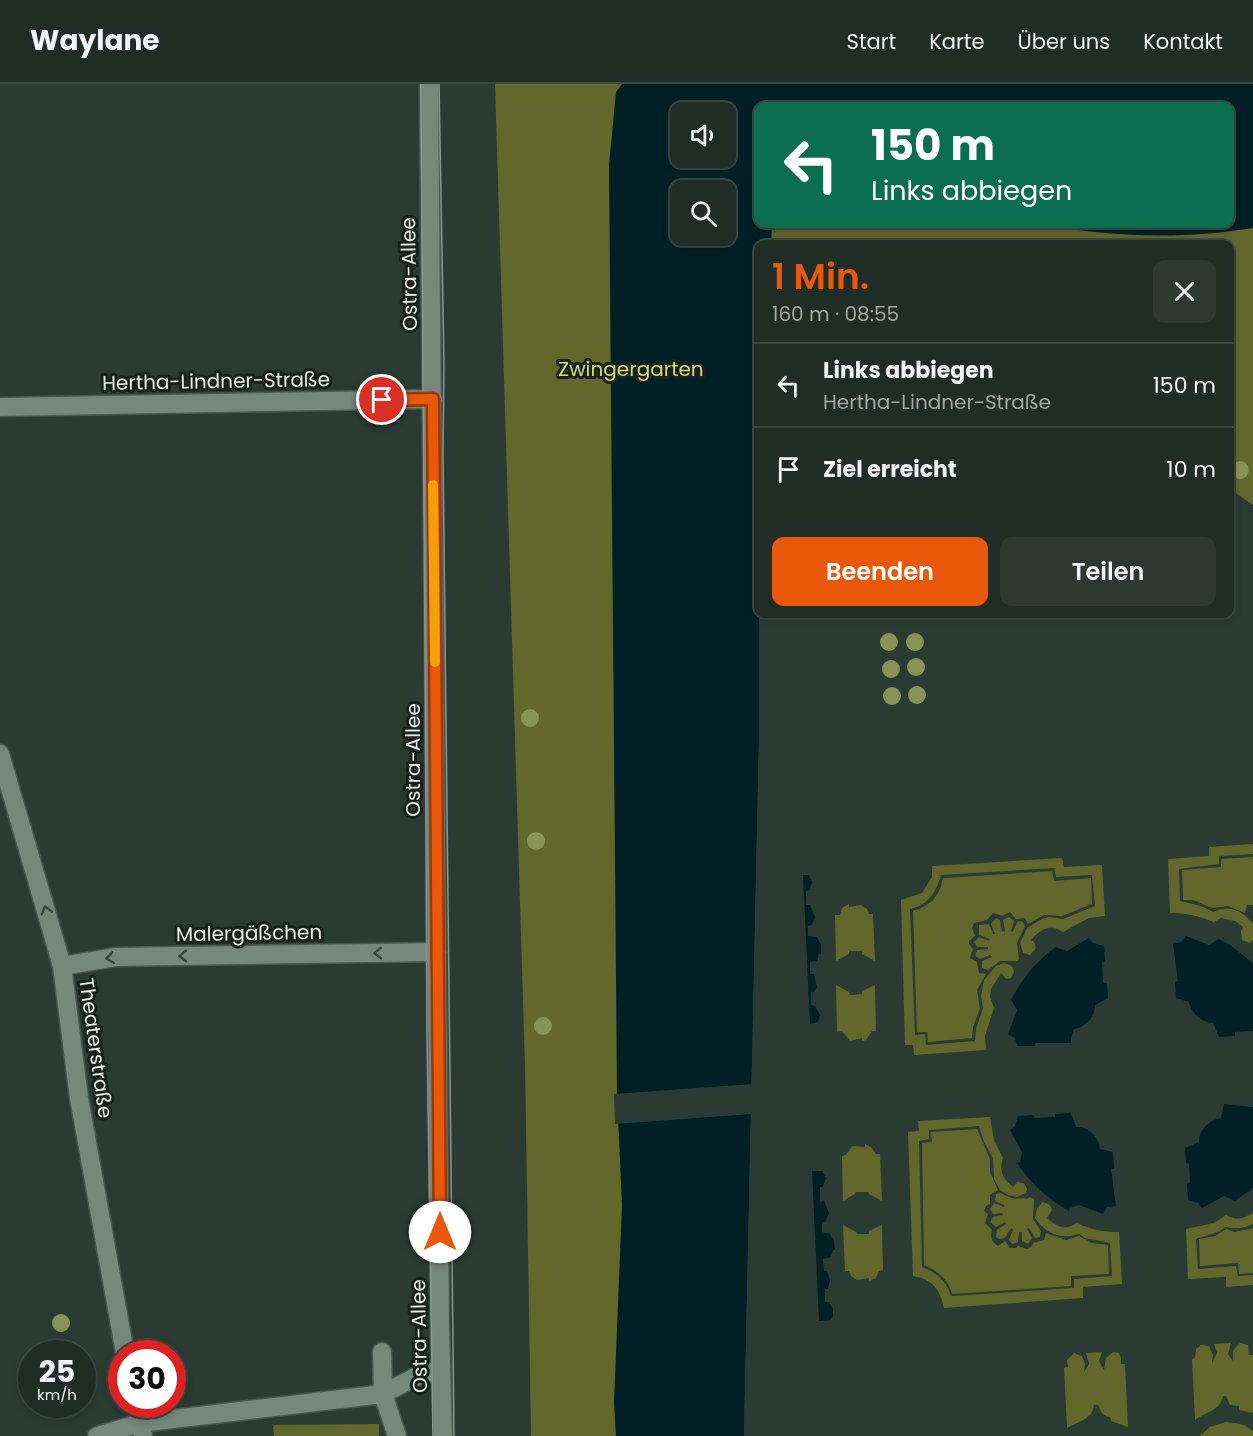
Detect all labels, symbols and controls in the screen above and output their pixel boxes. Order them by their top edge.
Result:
text: Waylane [30,21,160,60]
text: Start [847,27,896,56]
text: Karte [929,27,985,56]
text: Über uns [1018,27,1110,56]
text: Kontakt [1143,27,1223,56]
map controls [670,102,736,246]
button: sound [670,102,736,168]
text: 150 m [871,116,995,175]
icon: left [772,126,850,204]
text: Links abbiegen [871,172,1072,209]
button: search [670,180,736,246]
street label: Ostra-Allee [394,217,424,331]
text: 1 Min. [772,251,869,302]
button: close [1153,260,1216,323]
text: 160 m · 08:55 [772,300,899,328]
park label: Zwingergarten [558,355,704,383]
text: Links abbiegen [823,355,994,386]
street label: Hertha-Lindner-Straße [102,365,330,397]
icon: left [772,369,805,402]
text: 150 m [1153,370,1216,401]
pin [356,374,407,425]
icon: arrive [365,383,398,416]
text: Hertha-Lindner-Straße [823,388,1051,416]
icon: arrive [772,453,805,486]
text: Ziel erreicht [823,454,957,485]
text: 10 m [1167,454,1216,485]
button: Beenden [772,537,988,606]
button: Teilen [1000,537,1216,606]
street label: Ostra-Allee [399,703,427,817]
one-way arrow [41,905,53,916]
street label: Malergäßchen [176,918,322,948]
one-way arrow [374,947,383,959]
one-way arrow [179,950,188,962]
one-way arrow [106,952,115,964]
street label: Theaterstraße [72,976,120,1120]
position arrow [408,1200,472,1264]
street label: Ostra-Allee [404,1279,434,1393]
speed limit sign: 30 [108,1340,186,1418]
text: 25 [39,1350,75,1393]
text: km/h [37,1384,77,1405]

